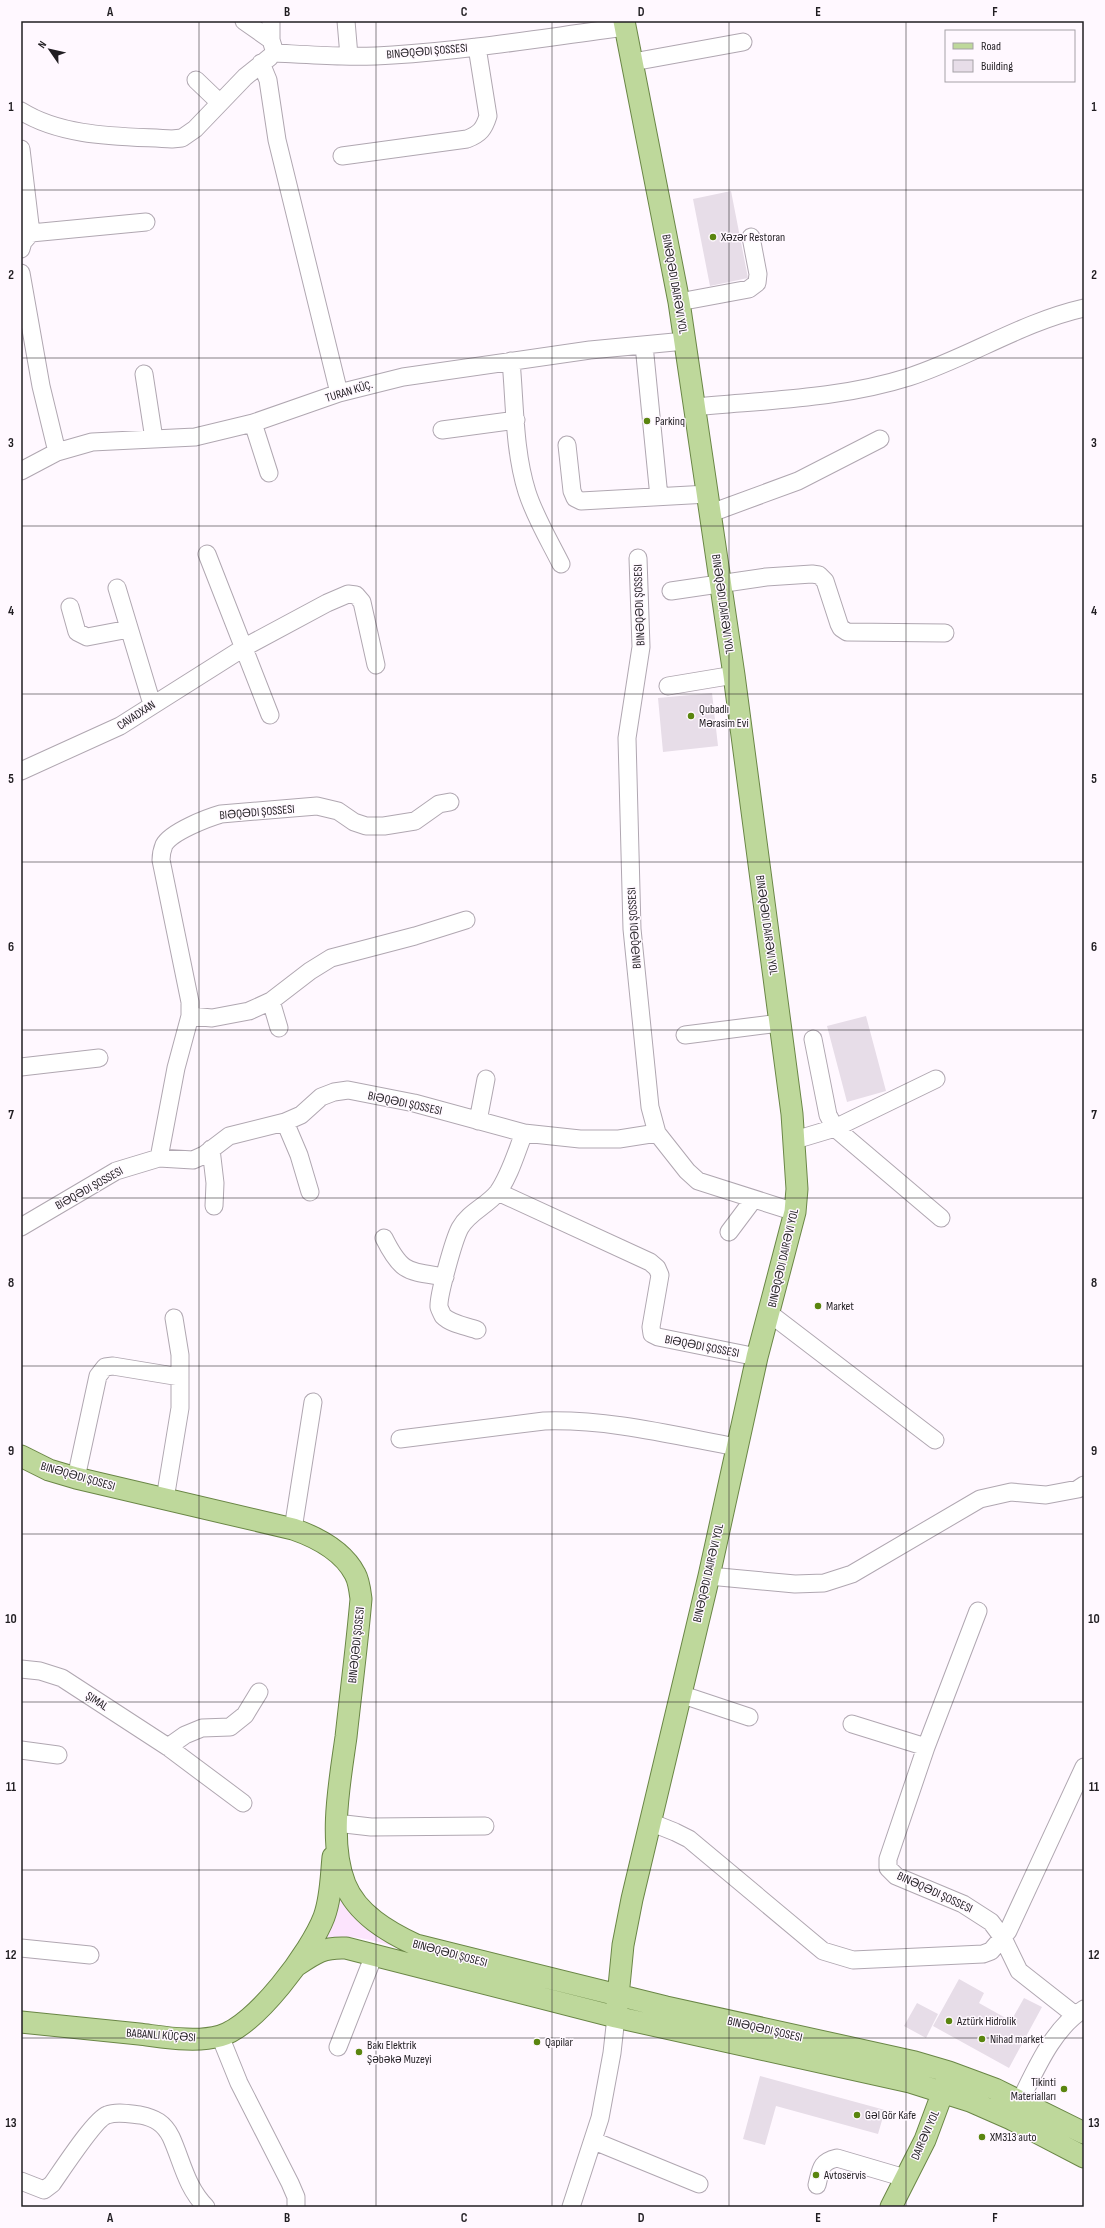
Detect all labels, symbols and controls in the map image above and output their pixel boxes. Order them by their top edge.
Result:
text: A [106,4,114,20]
text: B [284,4,290,20]
text: C [461,4,468,20]
text: D [638,4,645,20]
text: E [815,4,821,20]
text: F [992,4,998,20]
north arrow [30,30,70,70]
legend [945,30,1075,82]
text: N [35,39,49,51]
text: Road [981,39,1001,54]
street label: BINƏQƏDI ŞOSSESI [386,40,468,63]
text: Building [981,59,1013,74]
text: 1 [8,99,14,115]
text: 1 [1091,99,1097,115]
place label: Xəzər Restoran [720,230,785,245]
marker: Xəzər Restoran [708,232,718,242]
street label: BINƏQƏDI DAIRƏVI YOL [658,233,691,336]
text: 2 [8,267,14,283]
text: 2 [1091,267,1097,283]
street label: TURAN KÜÇ. [324,377,375,406]
place label: Parkinq [655,414,685,429]
marker: Parkinq [642,416,652,426]
text: 3 [8,435,14,451]
text: 3 [1091,435,1097,451]
street label: BINƏQƏDI DAIRƏVI YOL [708,553,737,656]
street label: BINƏQƏDI ŞOSSESI [631,564,648,646]
text: 4 [8,603,14,619]
text: 4 [1091,603,1097,619]
street label: CAVADXAN [114,697,158,733]
place label: Qubadlı Mərasim Evi [699,702,749,731]
marker: Qubadlı Mərasim Evi [686,711,696,721]
text: 5 [8,771,14,787]
text: 5 [1091,771,1097,787]
street label: BIƏQƏDI ŞOSSESI [219,802,295,823]
street label: BINƏQƏDI DAIRƏVI YOL [752,874,781,977]
street label: BINƏQƏDI ŞOSSESI [624,887,645,969]
text: 6 [8,939,14,955]
text: 6 [1091,939,1097,955]
street label: BIƏQƏDI ŞOSSESI [366,1088,443,1119]
text: 7 [8,1107,14,1123]
text: 7 [1091,1107,1097,1123]
street label: BIƏQƏDI ŞOSSESI [53,1164,126,1213]
street label: BINƏQƏDI DAIRƏVI YOL [765,1207,802,1309]
text: 8 [8,1275,14,1291]
text: 8 [1091,1275,1097,1291]
place label: Market [826,1299,854,1314]
marker: Market [813,1301,823,1311]
street label: BIƏQƏDI ŞOSSESI [663,1332,740,1361]
text: 9 [8,1443,14,1459]
text: 9 [1091,1443,1097,1459]
street label: BINƏQƏDI ŞOSESI [39,1459,117,1494]
street label: BINƏQƏDI DAIRƏVI YOL [690,1522,727,1624]
street label: BINƏQƏDI ŞOSESI [345,1606,368,1684]
text: 10 [5,1611,17,1627]
text: 10 [1088,1611,1100,1627]
street label: ŞIMAL [82,1689,111,1715]
text: 11 [6,1779,16,1795]
text: 11 [1089,1779,1099,1795]
street label: BINƏQƏDI ŞOSSESI [895,1868,975,1917]
street label: BINƏQƏDI ŞOSESI [411,1936,489,1971]
text: 12 [6,1947,17,1963]
text: 12 [1089,1947,1100,1963]
street label: BINƏQƏDI ŞOSESI [726,2014,804,2045]
place label: Aztürk Hidrolik [956,2014,1016,2029]
marker: Aztürk Hidrolik [944,2016,954,2026]
street label: BABANLI KÜÇƏSI [126,2026,196,2045]
place label: Nihad market [990,2032,1044,2047]
marker: Nihad market [977,2034,987,2044]
place label: Qapilar [545,2035,573,2050]
marker: Qapilar [532,2037,542,2047]
place label: Bakı Elektrik Şəbəkə Muzeyi [367,2038,432,2067]
marker: Bakı Elektrik Şəbəkə Muzeyi [354,2047,364,2057]
place label: Tikinti Materialları [1011,2075,1056,2104]
marker: Tikinti Materialları [1059,2084,1069,2094]
place label: Gəl Gör Kafe [865,2108,916,2123]
street label: DAIRƏVI YOL [908,2108,943,2162]
marker: Gəl Gör Kafe [852,2110,862,2120]
text: 13 [6,2115,17,2131]
text: 13 [1089,2115,1100,2131]
place label: XM313 auto [989,2130,1037,2145]
marker: XM313 auto [977,2132,987,2142]
place label: Avtoservis [823,2168,866,2183]
marker: Avtoservis [811,2170,821,2180]
text: A [106,2210,114,2226]
text: B [284,2210,290,2226]
text: C [461,2210,468,2226]
text: D [638,2210,645,2226]
text: E [815,2210,821,2226]
text: F [992,2210,998,2226]

